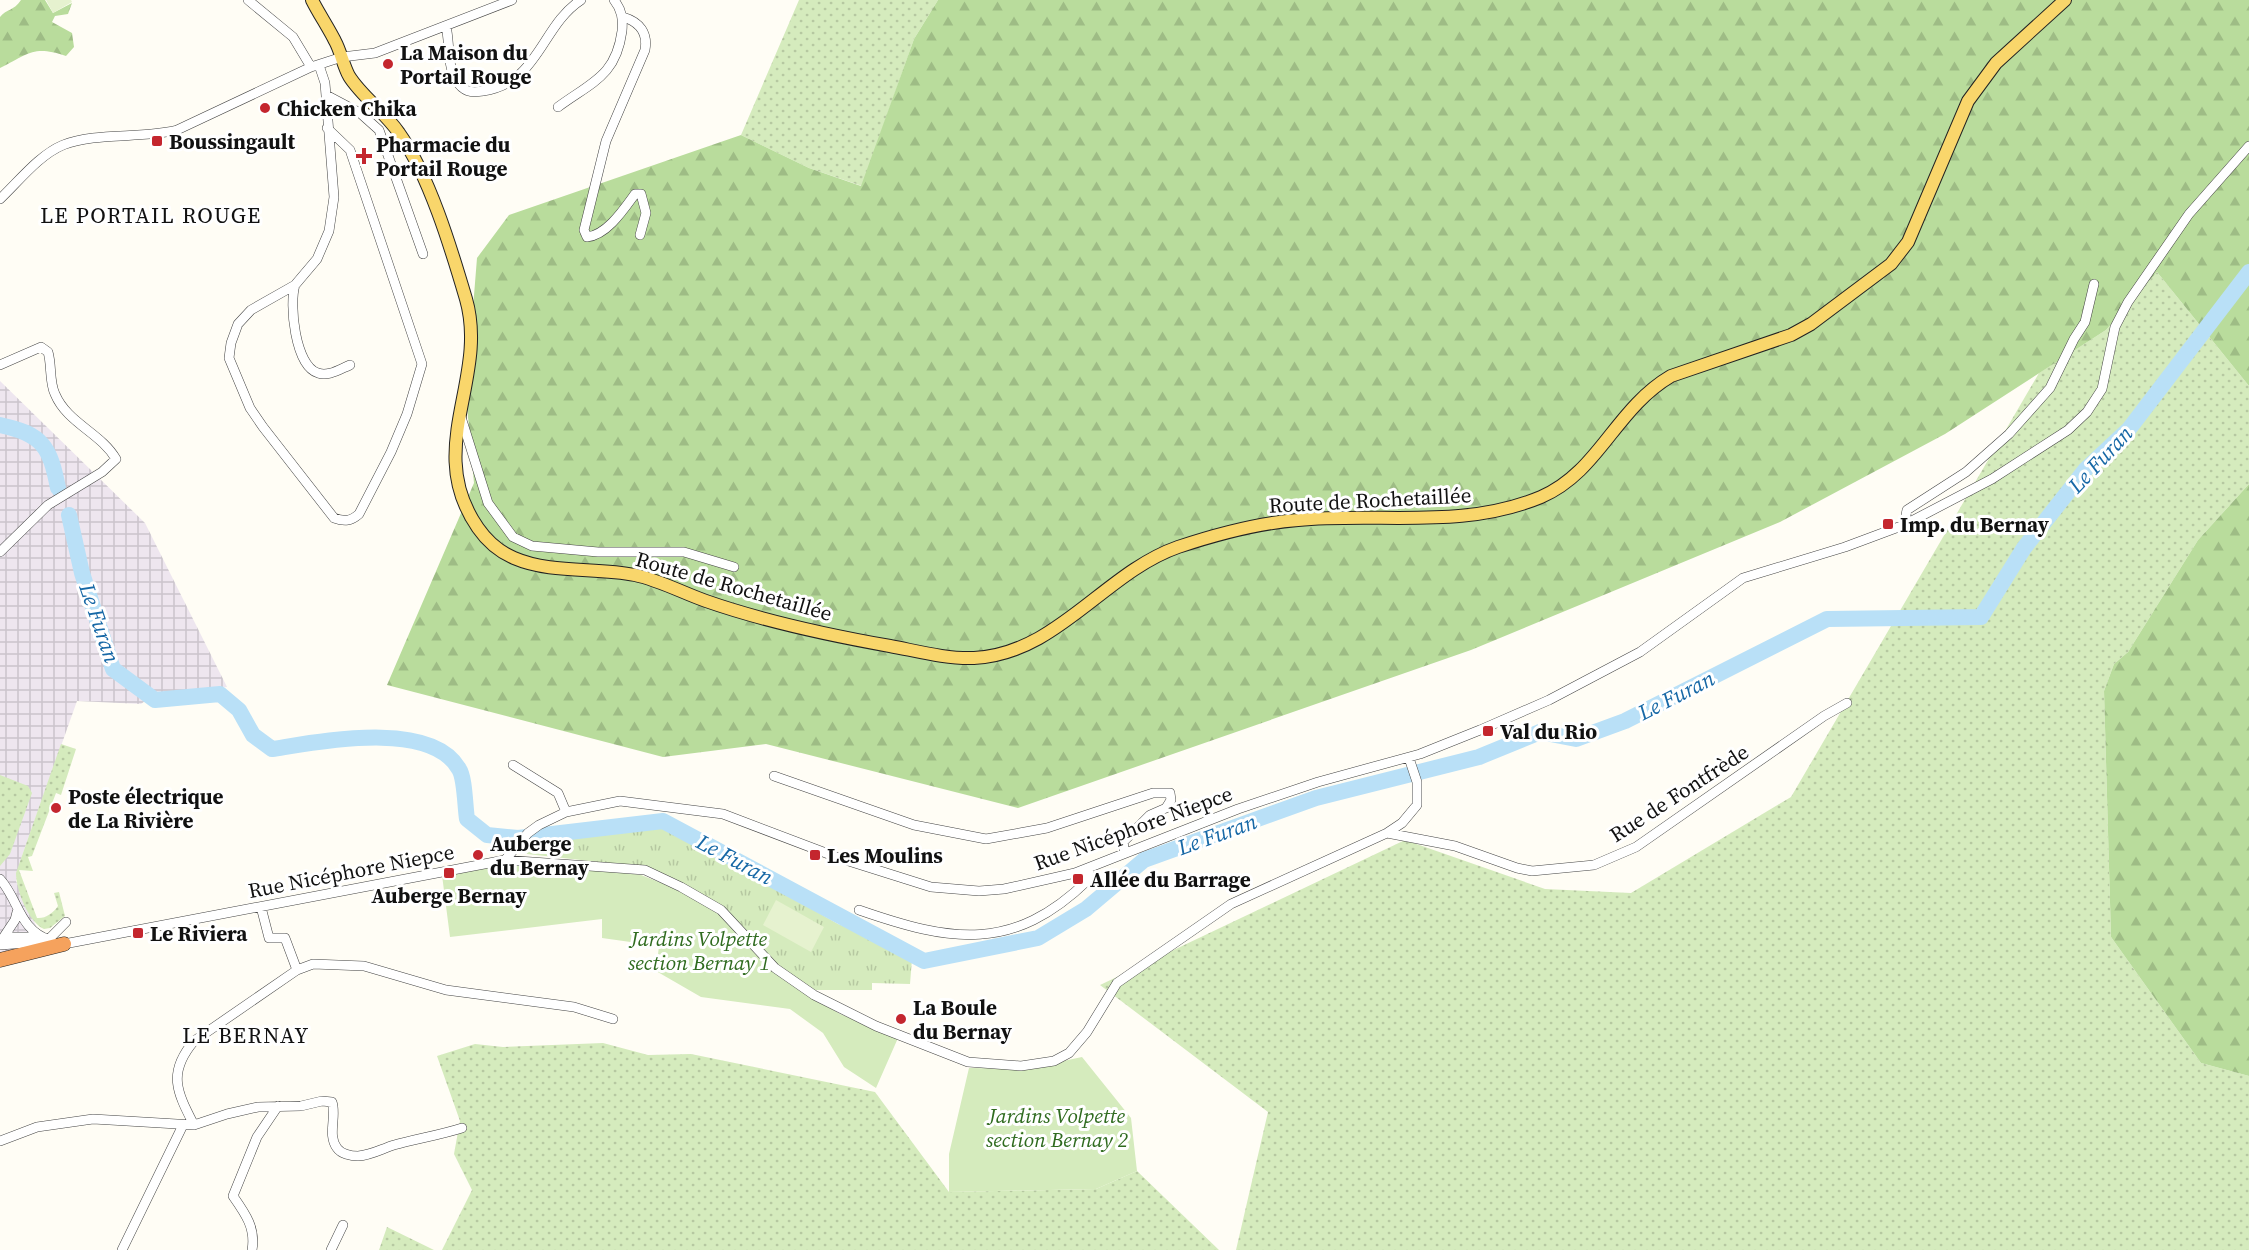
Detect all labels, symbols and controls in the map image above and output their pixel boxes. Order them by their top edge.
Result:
place label: La Maison du Portail Rouge [400,38,531,91]
marker: La Maison du Portail Rouge [381,57,395,71]
place label: Chicken Chika [277,94,418,123]
marker: Chicken Chika [258,101,272,115]
place label: Boussingault [169,127,296,156]
place label: Pharmacie du Portail Rouge [376,130,511,183]
marker: Boussingault [150,134,164,148]
marker: Pharmacie du Portail Rouge [357,149,371,163]
district label: LE PORTAIL ROUGE [40,200,262,230]
water label: Le Furan [2060,418,2139,500]
street label: Route de Rochetaillée [1268,480,1472,520]
place label: Imp. du Bernay [1900,510,2050,539]
marker: Imp. du Bernay [1881,517,1895,531]
street label: Route de Rochetaillée [632,544,836,628]
water label: Le Furan [72,578,128,667]
water label: Le Furan [1632,663,1720,728]
place label: Val du Rio [1500,717,1597,746]
marker: Val du Rio [1481,724,1495,738]
street label: Rue de Fontfrède [1604,737,1754,849]
street label: Rue Nicéphore Niepce [1030,779,1236,877]
place label: Poste électrique de La Rivière [68,782,223,835]
marker: Poste électrique de La Rivière [49,801,63,815]
water label: Le Furan [1172,806,1261,863]
water label: Le Furan [691,826,779,892]
place label: Auberge du Bernay [490,829,590,882]
street label: Rue Nicéphore Niepce [245,837,457,905]
place label: Les Moulins [827,841,943,870]
marker: Auberge du Bernay [471,848,485,862]
marker: Les Moulins [808,848,822,862]
place label: Allée du Barrage [1090,865,1251,894]
marker: Auberge Bernay [442,866,456,880]
marker: Allée du Barrage [1071,872,1085,886]
place label: Auberge Bernay [371,881,527,910]
place label: Le Riviera [150,919,248,948]
park label: Jardins Volpette section Bernay 1 [628,924,770,977]
marker: Le Riviera [131,926,145,940]
place label: La Boule du Bernay [913,993,1013,1046]
marker: La Boule du Bernay [894,1012,908,1026]
district label: LE BERNAY [182,1020,310,1050]
park label: Jardins Volpette section Bernay 2 [986,1101,1129,1154]

